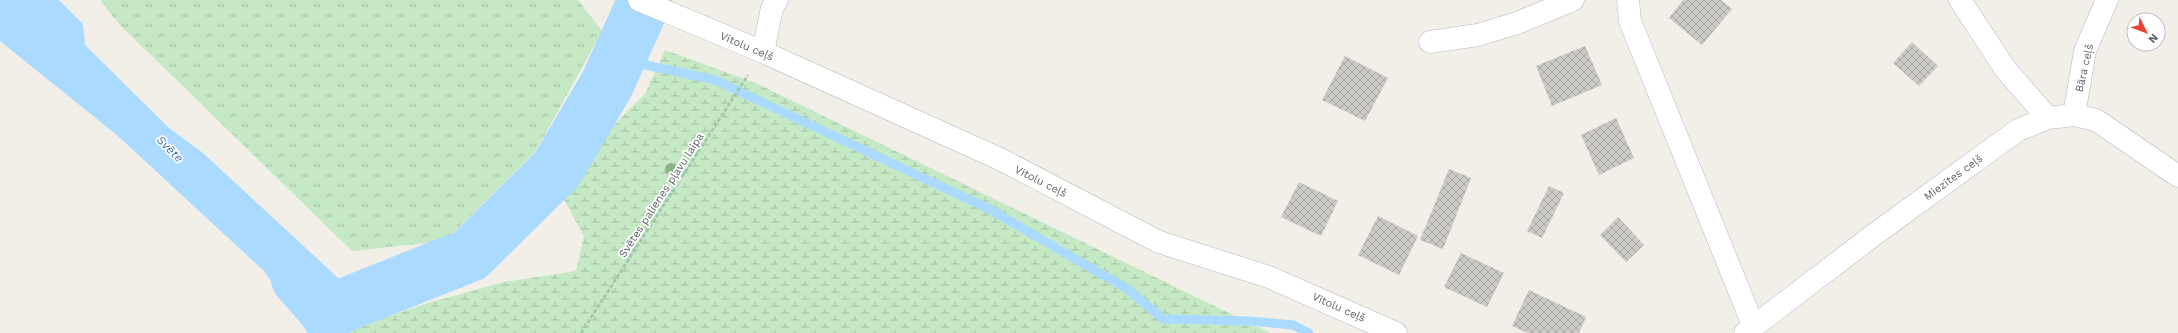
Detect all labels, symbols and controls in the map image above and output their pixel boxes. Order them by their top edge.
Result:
north arrow [2126,12,2166,52]
street label: Vītolu ceļš [718,29,776,64]
text: N [2146,31,2161,46]
street label: Bāra ceļš [2073,43,2096,94]
street label: Svētes palienes pļavu laipa [616,130,707,260]
water label: Svēte [154,133,186,165]
street label: Miezītes ceļš [1921,152,1985,203]
street label: Vītolu ceļš [1012,163,1069,200]
street label: Vītolu ceļš [1310,290,1368,325]

